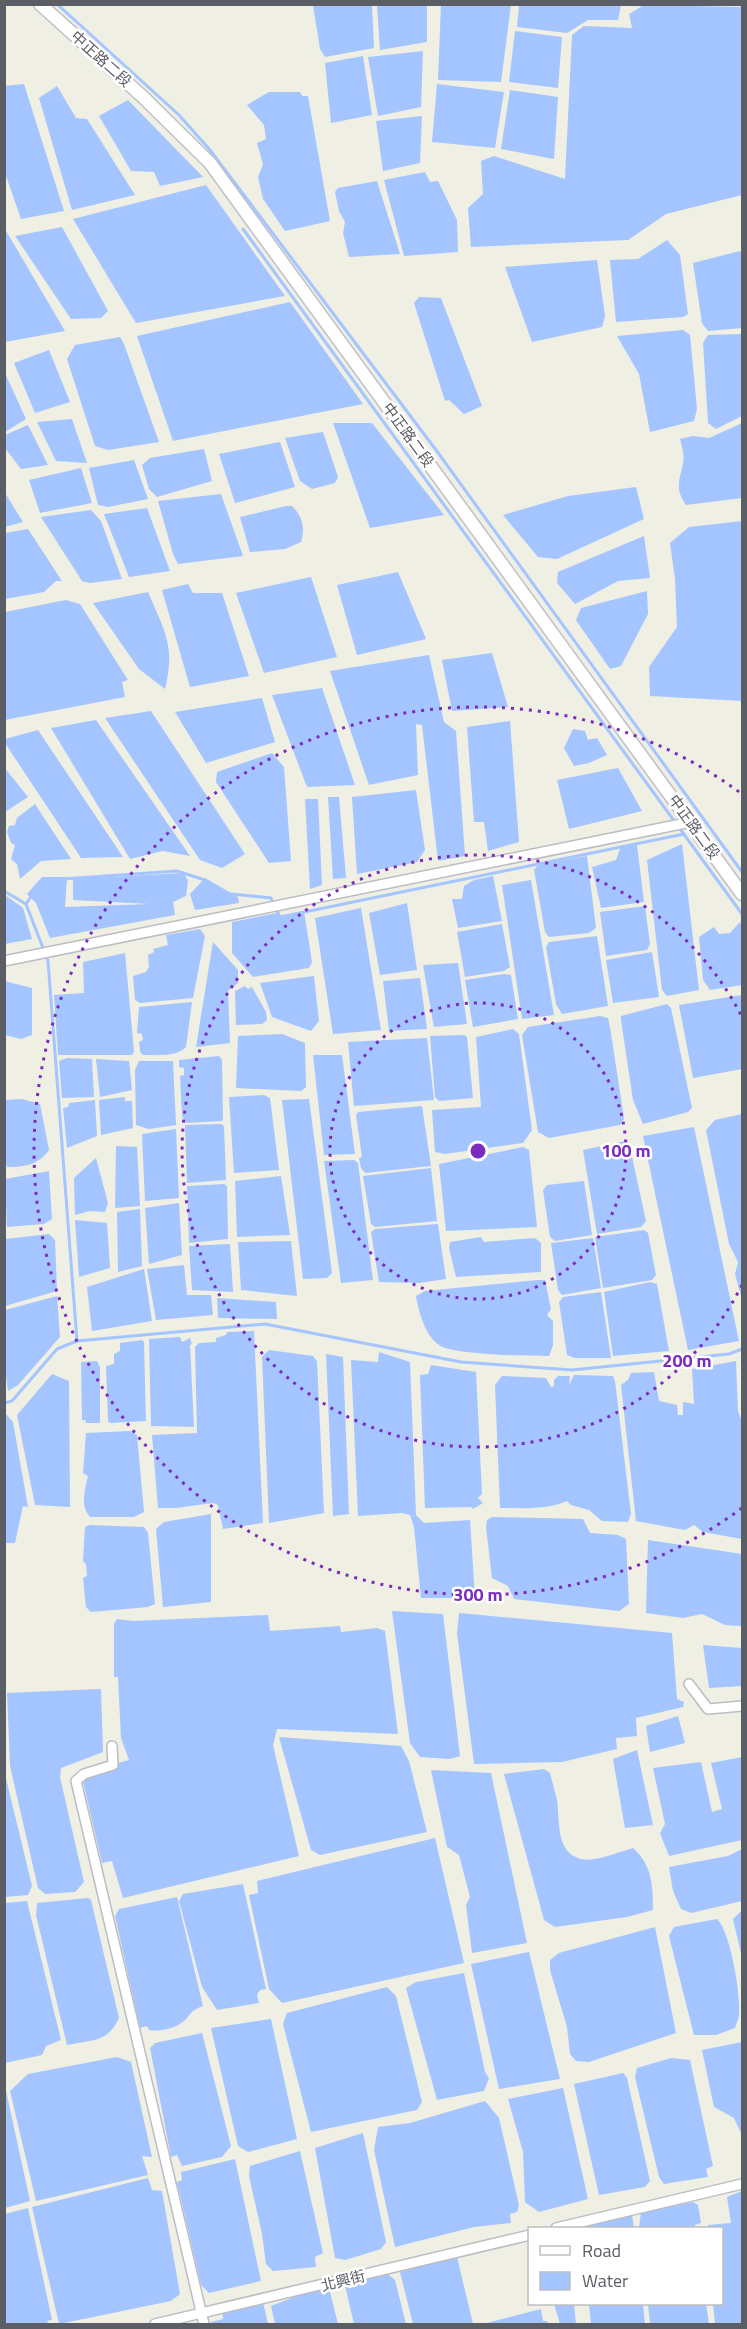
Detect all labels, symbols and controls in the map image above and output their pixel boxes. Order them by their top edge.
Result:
street label: 中正路二段 [66,25,137,92]
street label: 中正路二段 [377,398,440,472]
street label: 中正路二段 [663,790,726,864]
text: 100 m [601,1137,651,1164]
centre of rings [468,1141,488,1161]
text: 200 m [662,1347,712,1374]
text: 300 m [453,1581,503,1608]
legend [528,2227,723,2305]
text: Road [582,2237,621,2264]
street label: 北興街 [318,2264,368,2297]
text: Water [582,2267,628,2294]

